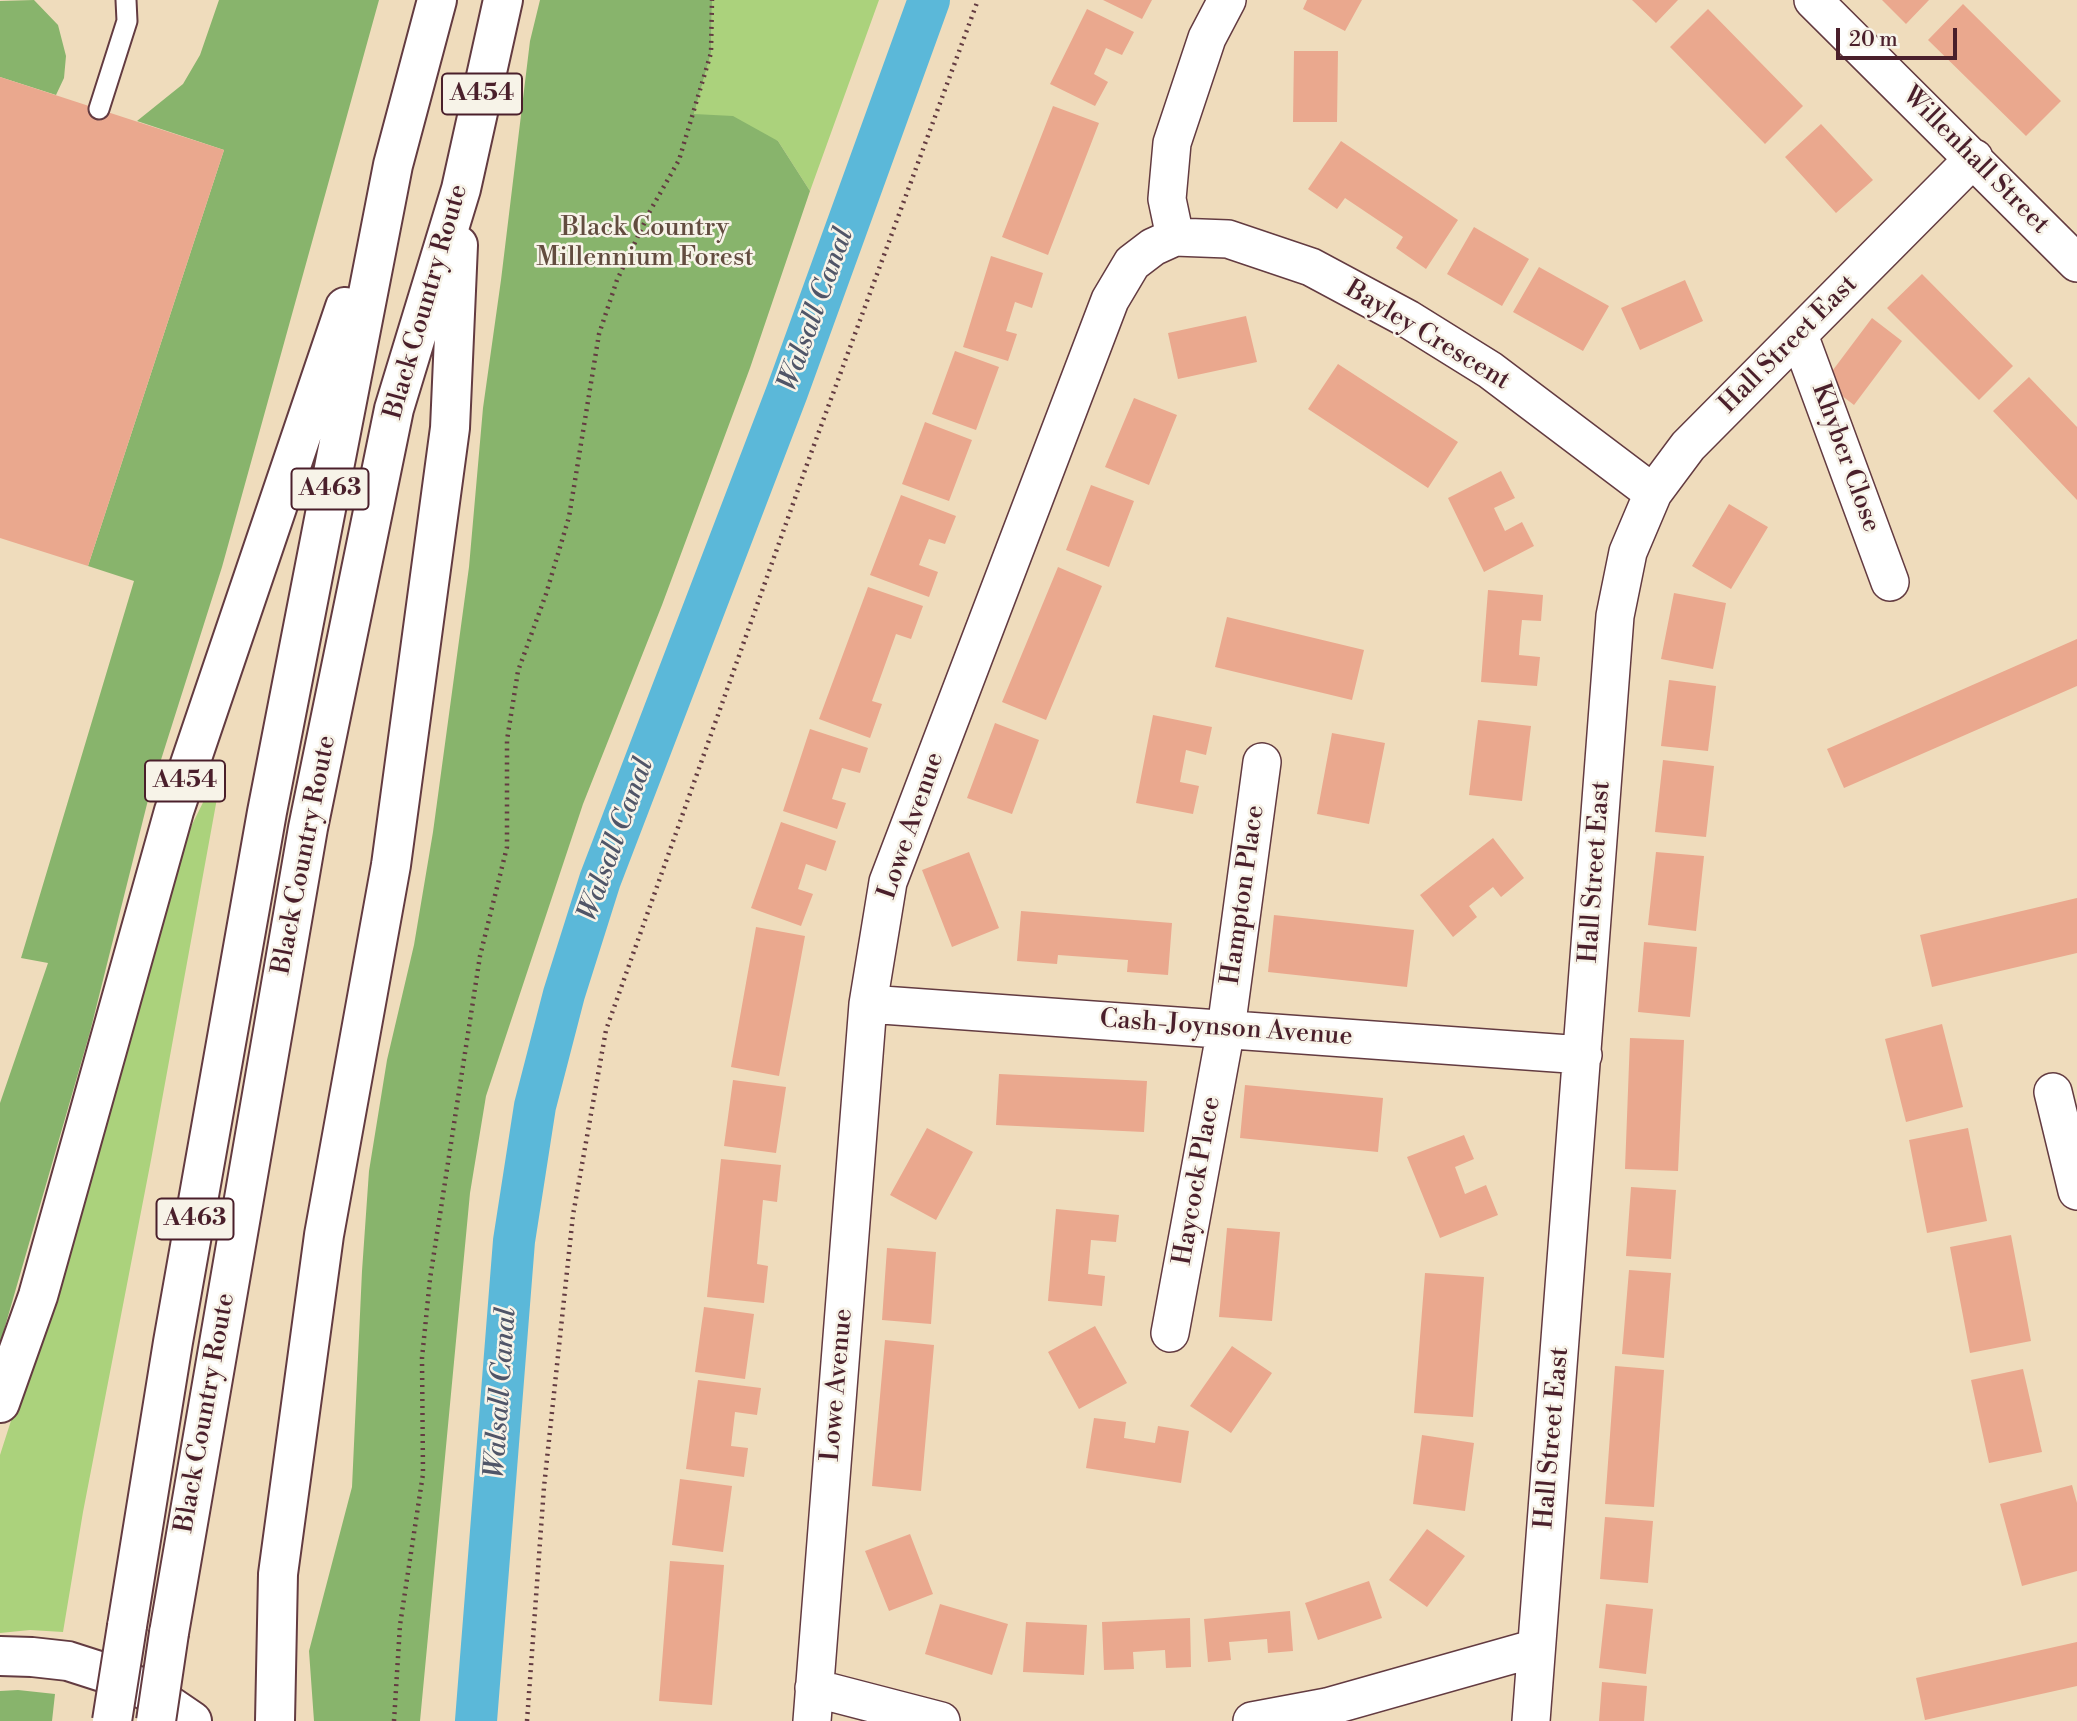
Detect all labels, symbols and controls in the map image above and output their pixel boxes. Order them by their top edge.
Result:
scale bar [1839,14,1960,58]
text: 20 m [1849,27,1898,53]
road number: A454 [442,74,522,114]
street label: Willenhall Street [1895,81,2055,241]
street label: Black Country Route [379,181,475,423]
park label: Black Country Millennium Forest [536,213,754,274]
water label: Walsall Canal [772,224,862,396]
street label: Hall Street East [1713,269,1865,421]
street label: Bayley Crescent [1339,274,1515,398]
street label: Khyber Close [1804,379,1886,537]
road number: A463 [292,468,368,510]
street label: Black Country Route [267,733,343,977]
street label: Lowe Avenue [872,748,952,904]
water label: Walsall Canal [572,754,662,926]
road number: A454 [145,760,225,802]
street label: Hall Street East [1574,780,1618,964]
street label: Hampton Place [1216,803,1272,987]
street label: Cash-Joynson Avenue [1098,1005,1354,1053]
street label: Haycock Place [1168,1094,1228,1268]
road number: A463 [156,1198,234,1240]
street label: Black Country Route [170,1291,242,1535]
water label: Walsall Canal [479,1306,525,1480]
street label: Lowe Avenue [816,1307,860,1463]
street label: Hall Street East [1530,1346,1576,1530]

